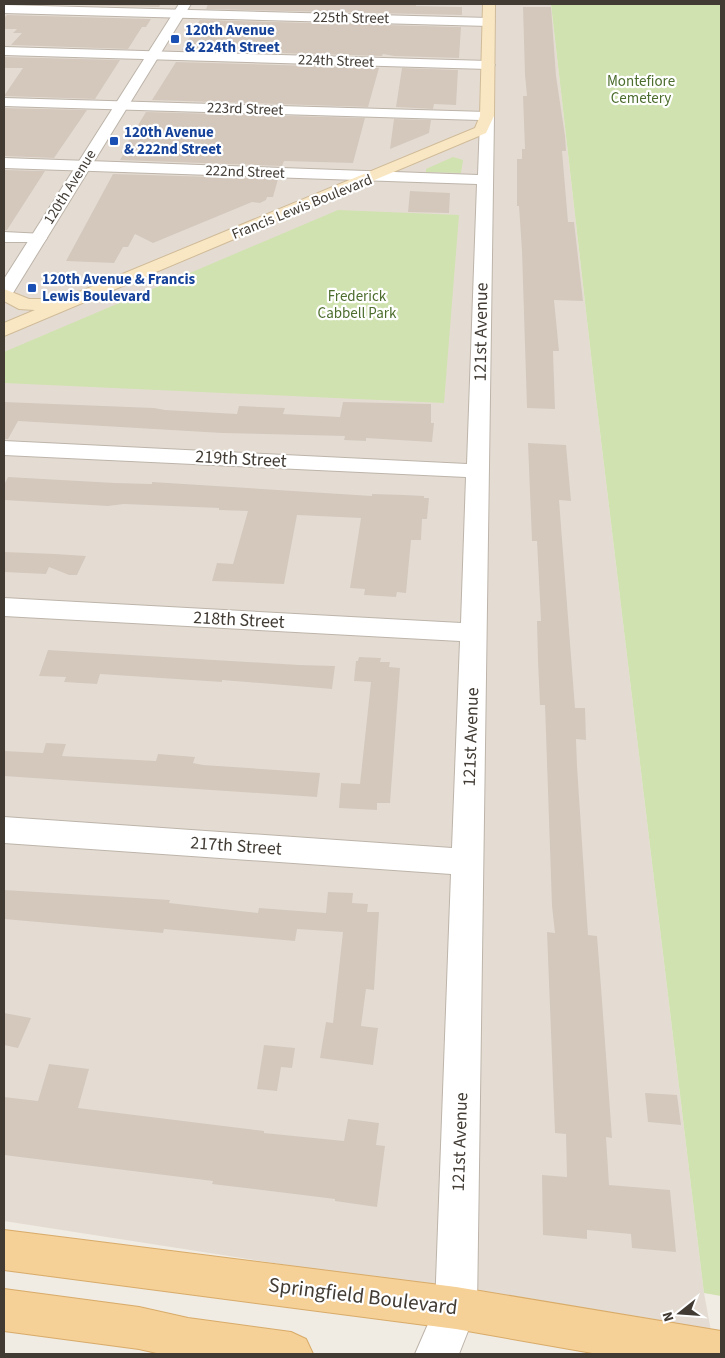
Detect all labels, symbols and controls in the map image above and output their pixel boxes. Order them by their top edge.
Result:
street label: 225th Street [313,7,389,29]
place label: 120th Avenue & 224th Street [185,20,280,58]
marker: 120th Avenue & 224th Street [169,33,181,45]
street label: 224th Street [298,49,374,73]
park label: Montefiore Cemetery [607,71,675,109]
street label: 223rd Street [206,97,284,121]
place label: 120th Avenue & 222nd Street [124,122,222,160]
marker: 120th Avenue & 222nd Street [108,135,120,147]
street label: 120th Avenue [39,145,101,229]
street label: 222nd Street [205,160,285,184]
street label: Francis Lewis Boulevard [229,169,375,245]
place label: 120th Avenue & Francis Lewis Boulevard [42,269,196,307]
marker: 120th Avenue & Francis Lewis Boulevard [26,282,38,294]
street label: 121st Avenue [468,282,494,382]
park label: Frederick Cabbell Park [318,286,397,324]
street label: 219th Street [195,444,287,474]
street label: 218th Street [193,605,285,635]
street label: 121st Avenue [457,687,485,787]
street label: 217th Street [190,830,282,862]
street label: 121st Avenue [446,1092,474,1192]
street label: Springfield Boulevard [267,1270,459,1322]
north arrow [655,1288,705,1338]
text: N [658,1309,679,1324]

